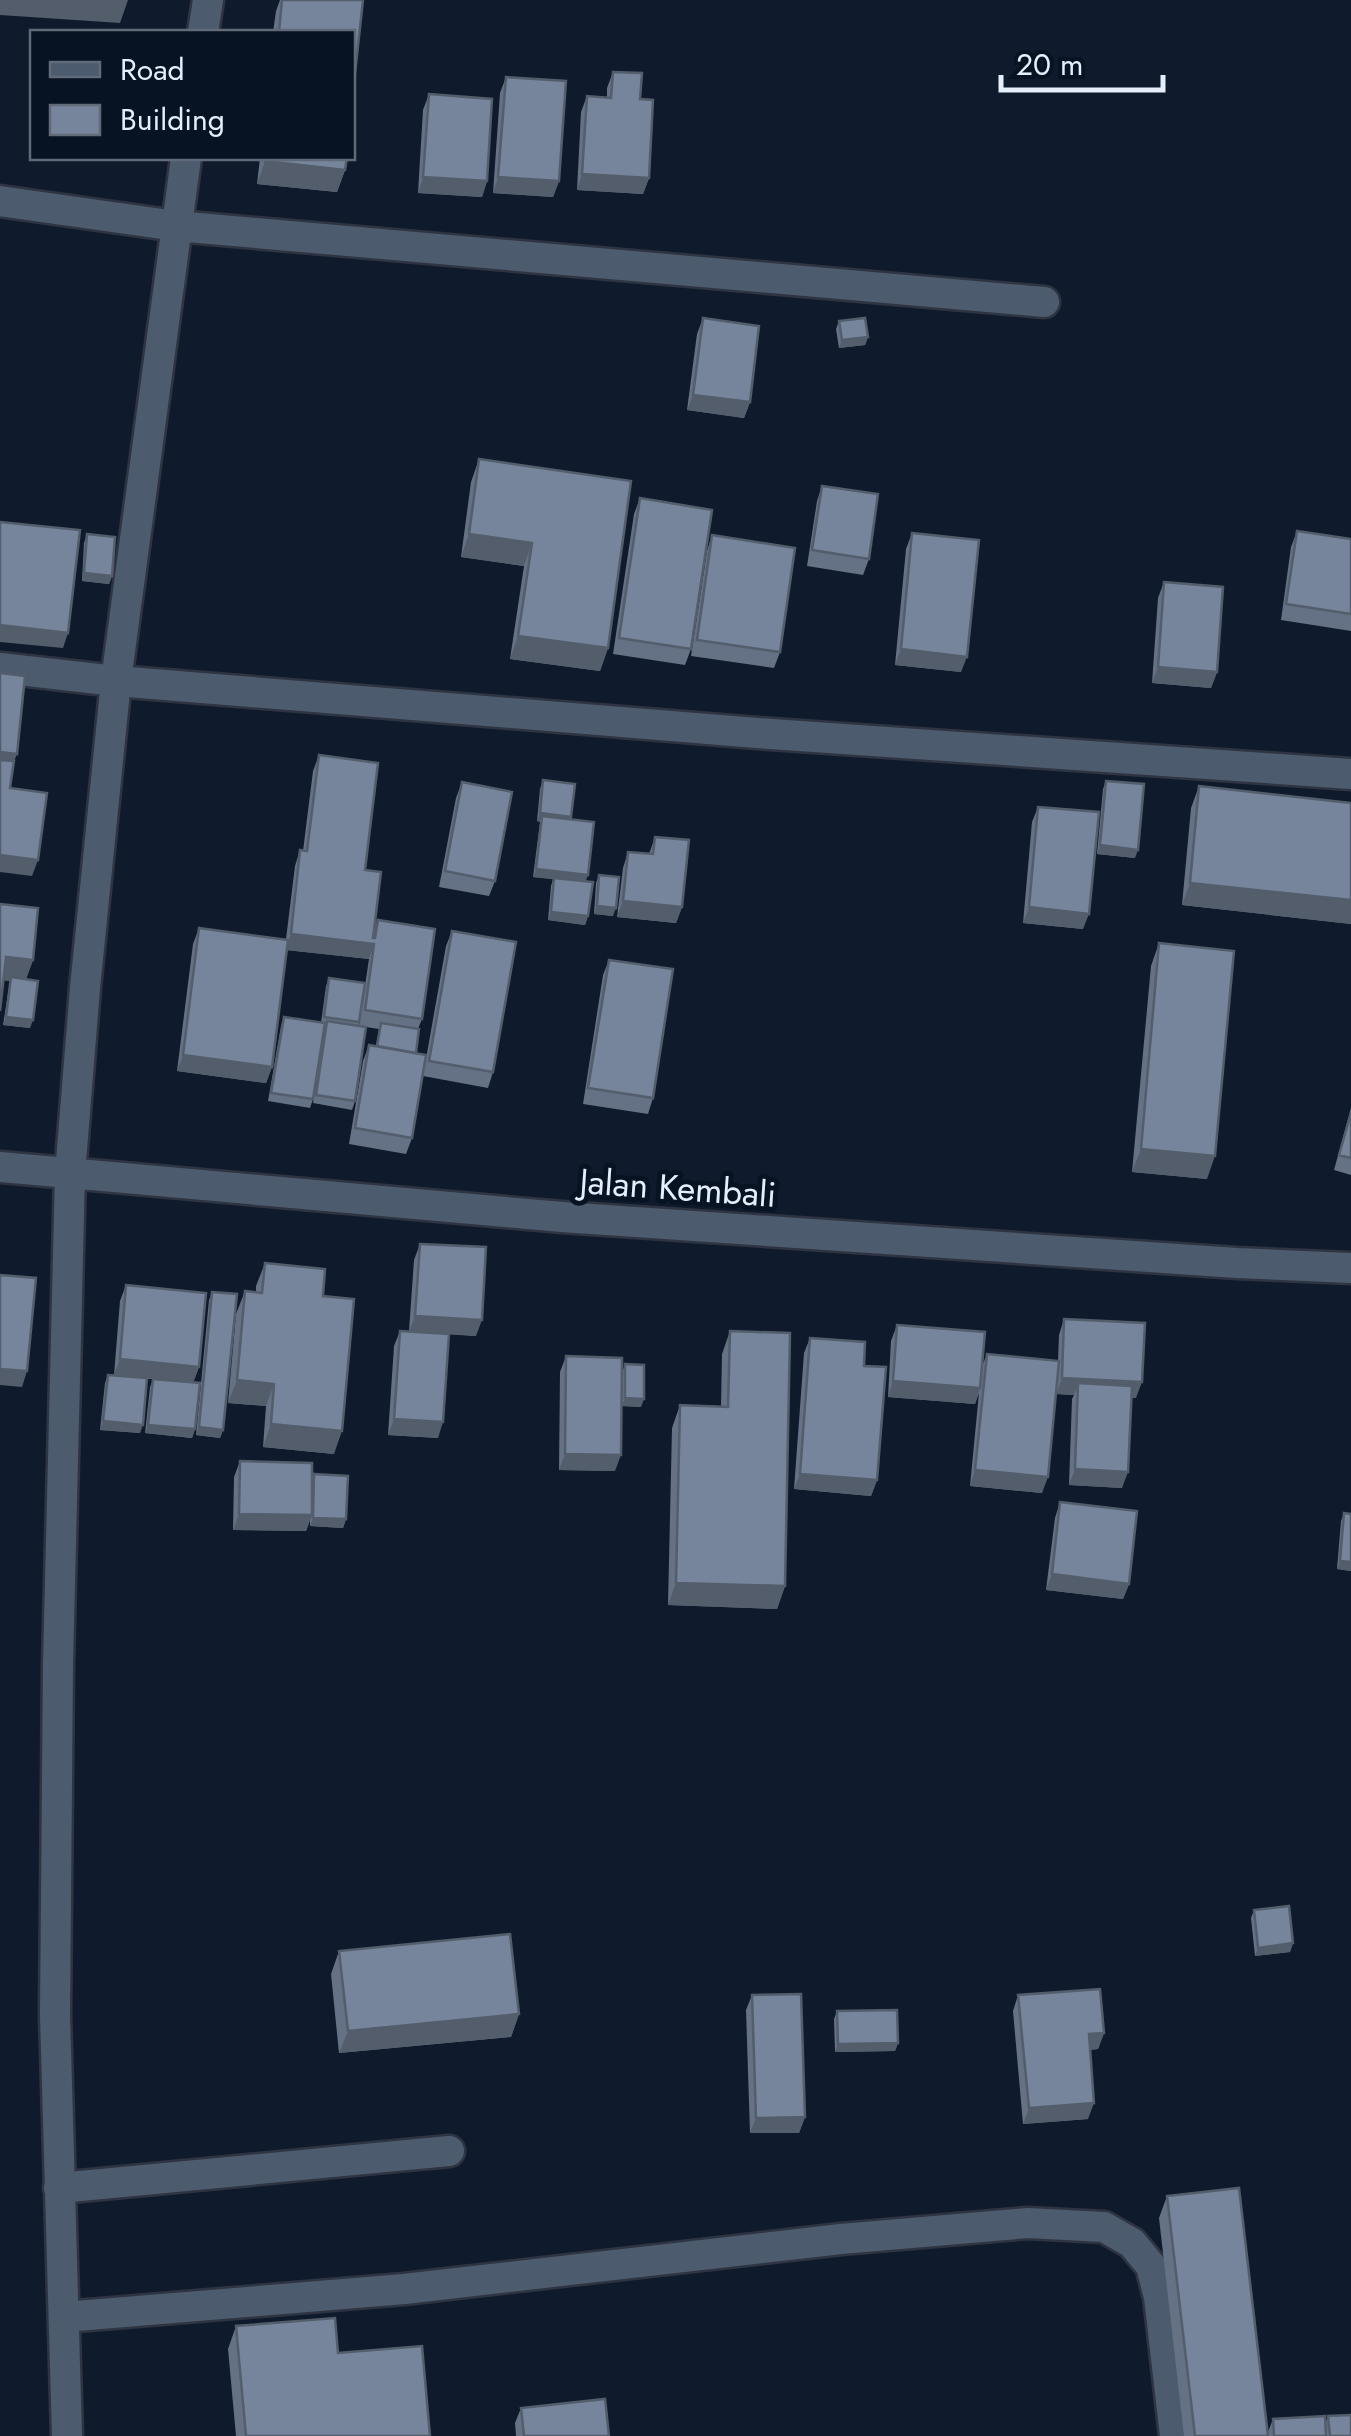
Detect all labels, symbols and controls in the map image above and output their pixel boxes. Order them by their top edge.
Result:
legend [30,30,355,160]
scale bar [1001,30,1164,92]
text: 20 m [1016,43,1083,86]
text: Road [120,48,185,91]
text: Building [120,98,225,141]
street label: Jalan Kembali [574,1156,778,1220]

